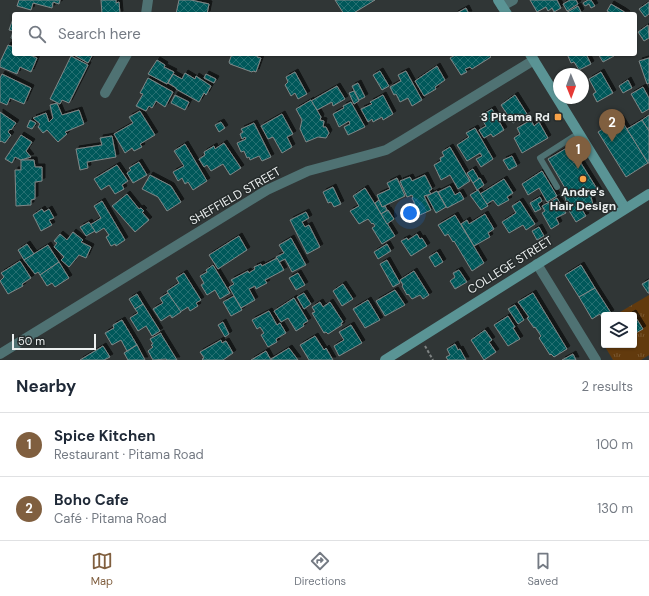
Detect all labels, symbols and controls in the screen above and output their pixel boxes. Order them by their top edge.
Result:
search box [12,12,637,56]
icon: search [26,23,48,45]
text: Search here [58,24,141,44]
north arrow [553,68,589,104]
place label: 3 Pitama Rd [481,109,550,125]
pin: 2 [599,109,625,142]
marker: 3 Pitama Rd [553,112,563,122]
pin: 1 [565,136,591,169]
street label: SHEFFIELD STREET [186,163,284,229]
marker: Andre's Hair Design [578,174,588,184]
place label: Andre's Hair Design [550,184,616,214]
your location [400,203,420,223]
street label: COLLEGE STREET [465,232,556,298]
map controls [601,312,637,348]
button: layers [601,312,637,348]
scale bar [12,332,96,351]
text: 50 m [18,334,45,348]
text: Nearby [16,375,76,397]
text: 2 results [582,378,633,395]
text: Spice Kitchen [54,426,156,446]
text: 1 [27,436,31,453]
text: 100 m [596,436,633,453]
text: Restaurant · Pitama Road [54,446,204,463]
text: Boho Cafe [54,490,129,510]
text: 2 [25,500,33,517]
text: 130 m [597,500,633,517]
text: Café · Pitama Road [54,510,167,527]
tab: Map [91,550,113,588]
tab: Directions [294,550,346,588]
tab: Saved [527,550,558,588]

